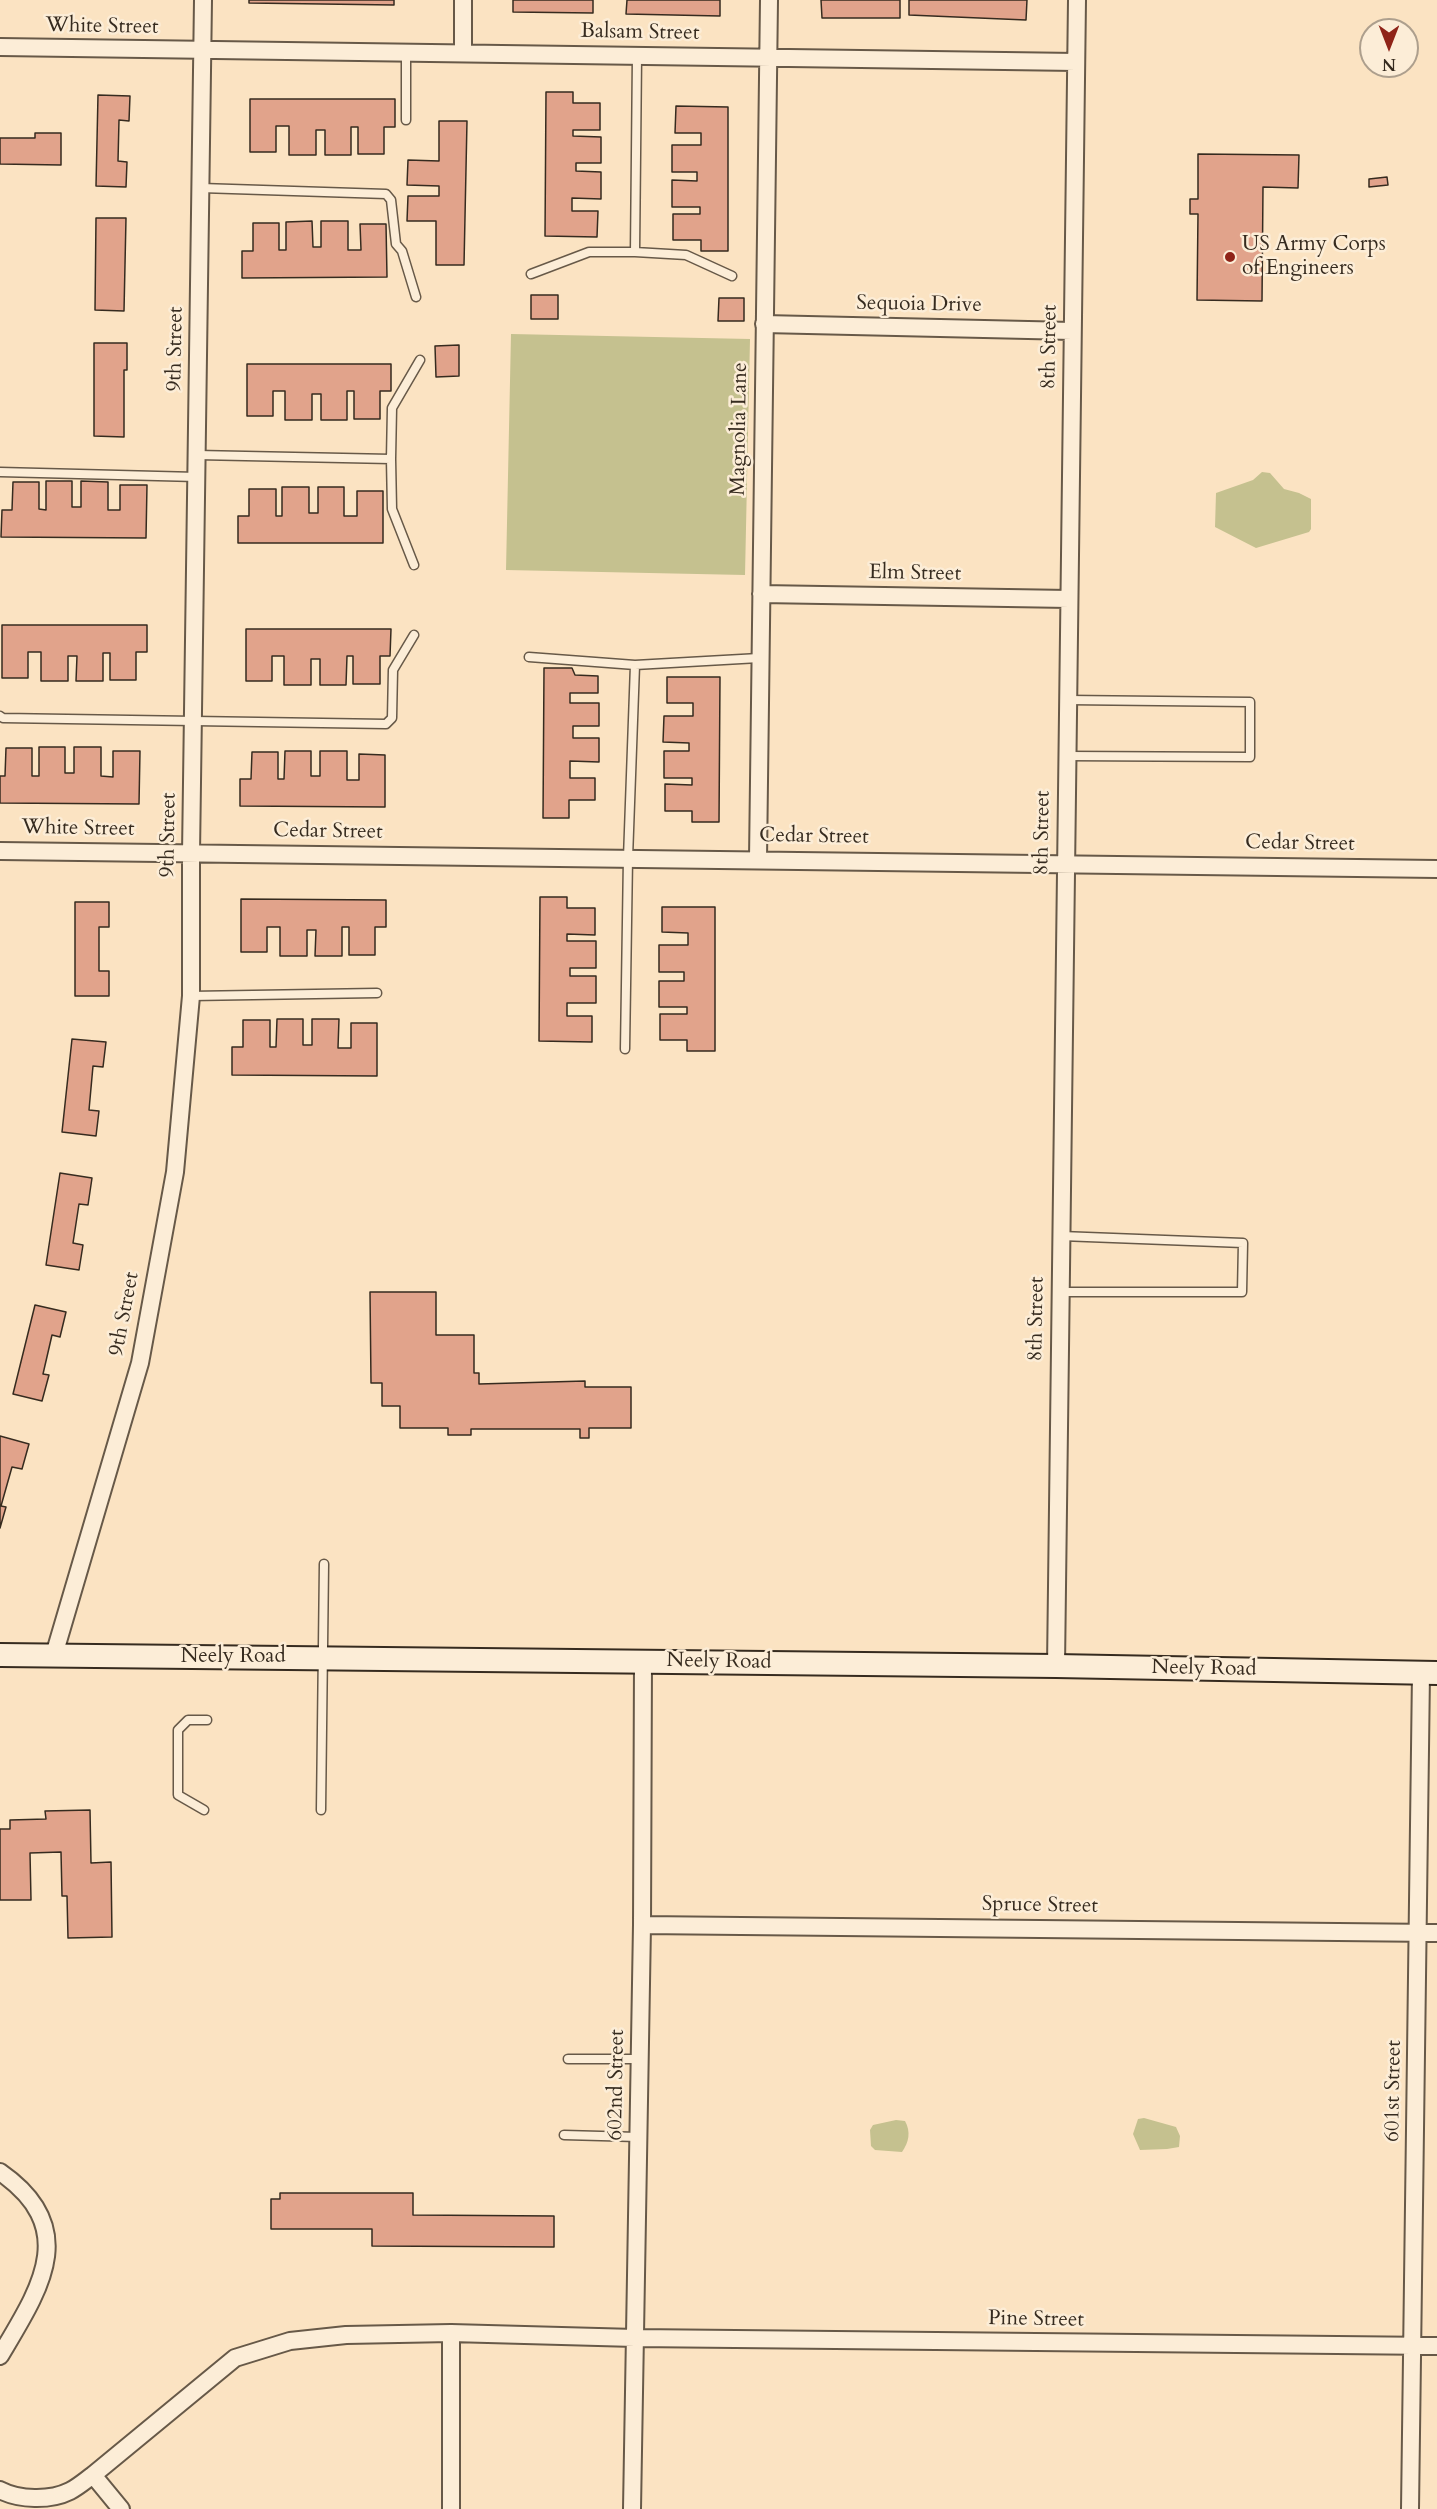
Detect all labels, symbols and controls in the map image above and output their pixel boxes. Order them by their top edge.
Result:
street label: White Street [45,13,159,41]
north arrow [1359,18,1419,78]
street label: Balsam Street [580,19,700,47]
text: N [1382,53,1396,75]
place label: US Army Corps of Engineers [1242,232,1386,282]
marker: US Army Corps of Engineers [1223,250,1237,264]
street label: Sequoia Drive [856,291,982,319]
street label: 8th Street [1037,304,1063,390]
street label: 9th Street [163,306,189,392]
street label: Magnolia Lane [726,362,754,496]
street label: Elm Street [869,561,961,587]
street label: 8th Street [1030,790,1056,876]
street label: 9th Street [156,792,182,878]
street label: White Street [21,815,135,843]
street label: Cedar Street [273,818,383,846]
street label: Cedar Street [759,823,869,851]
street label: Cedar Street [1245,830,1355,858]
street label: 9th Street [105,1270,145,1358]
street label: 8th Street [1024,1276,1050,1362]
street label: Neely Road [180,1644,286,1670]
street label: Neely Road [666,1648,772,1676]
street label: Neely Road [1151,1655,1257,1683]
street label: Spruce Street [982,1892,1098,1920]
street label: 602nd Street [603,2029,631,2141]
street label: 601st Street [1381,2040,1407,2142]
street label: Pine Street [988,2307,1084,2333]

